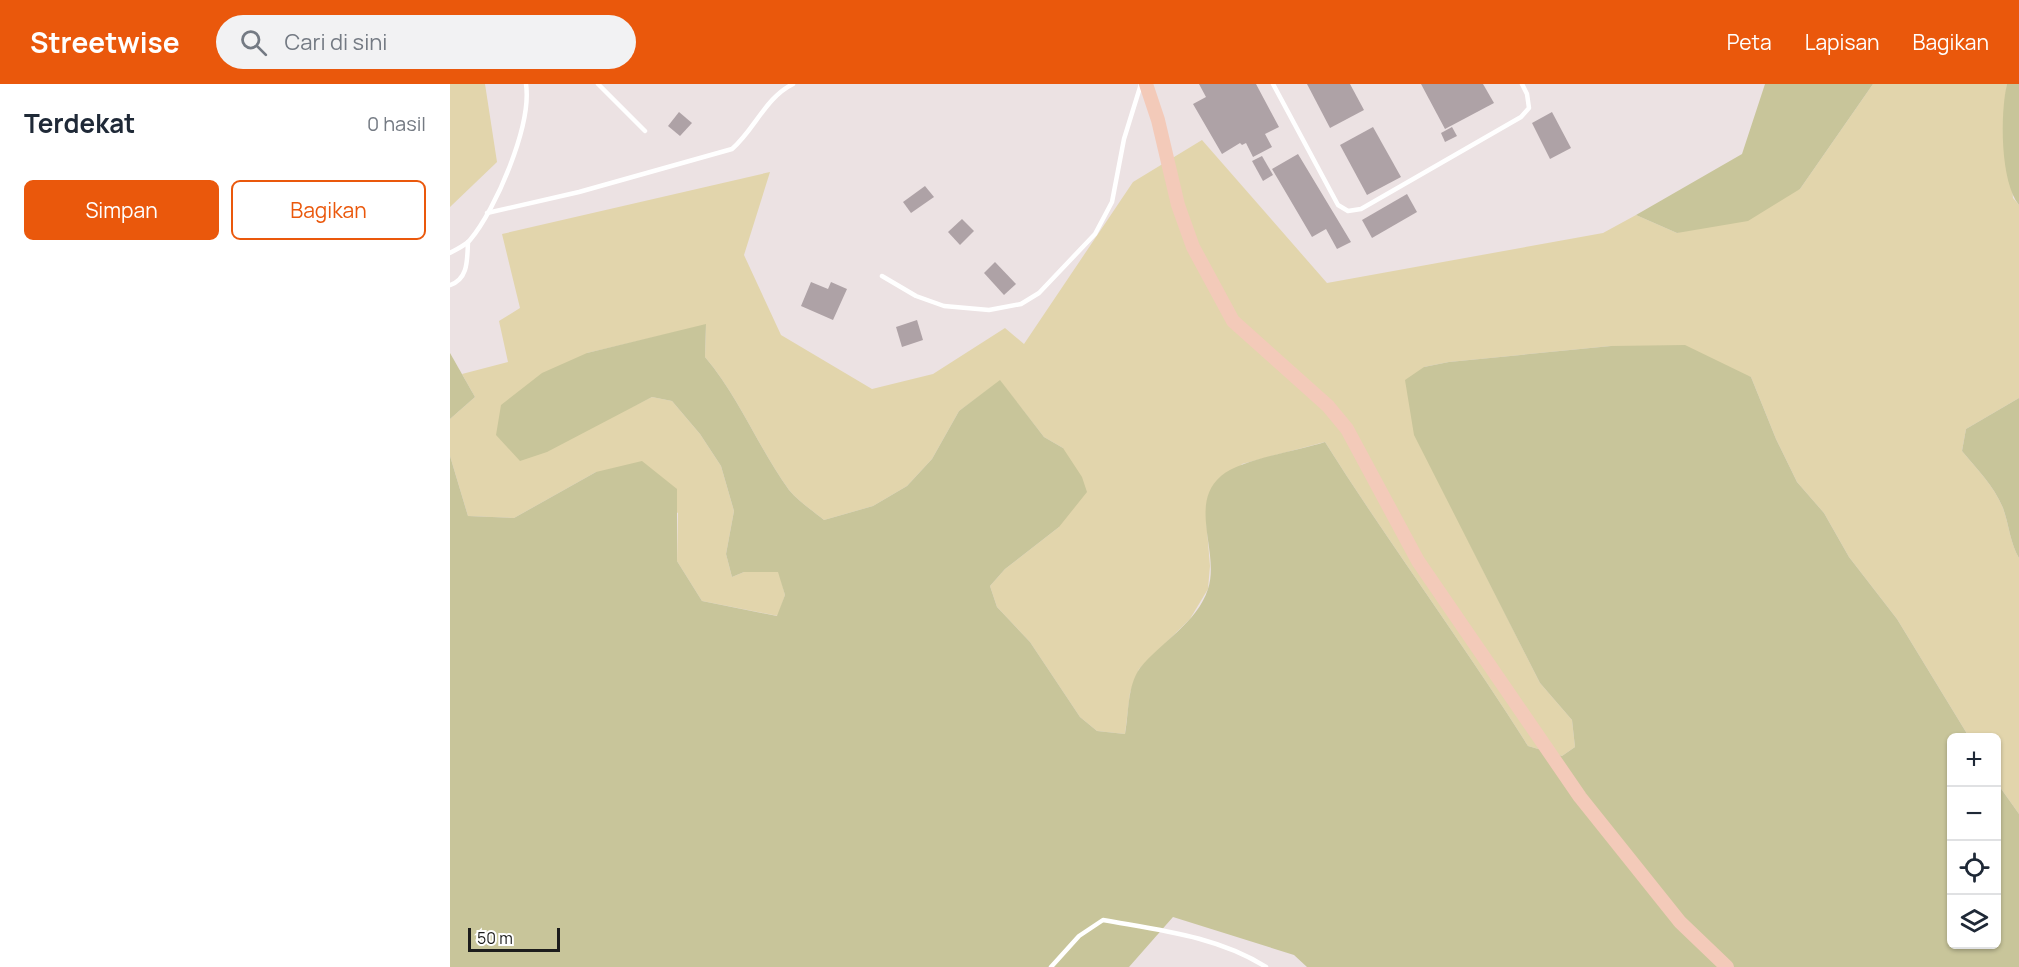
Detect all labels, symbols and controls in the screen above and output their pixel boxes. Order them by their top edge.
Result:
search box [216,15,636,69]
text: Streetwise [30,23,180,61]
icon: search [237,26,270,59]
text: Cari di sini [285,27,388,57]
text: Peta [1727,28,1772,56]
text: Lapisan [1805,28,1880,56]
text: Bagikan [1913,28,1989,56]
text: Terdekat [24,105,135,141]
text: 0 hasil [367,110,426,137]
button: Simpan [24,180,219,240]
button: Bagikan [231,180,426,240]
map controls [1947,733,2001,949]
button: + [1947,733,2001,787]
button: − [1947,787,2001,841]
button: locate [1947,841,2001,895]
button: layers [1947,895,2001,949]
scale bar [468,925,560,952]
text: 50 m [477,927,513,949]

